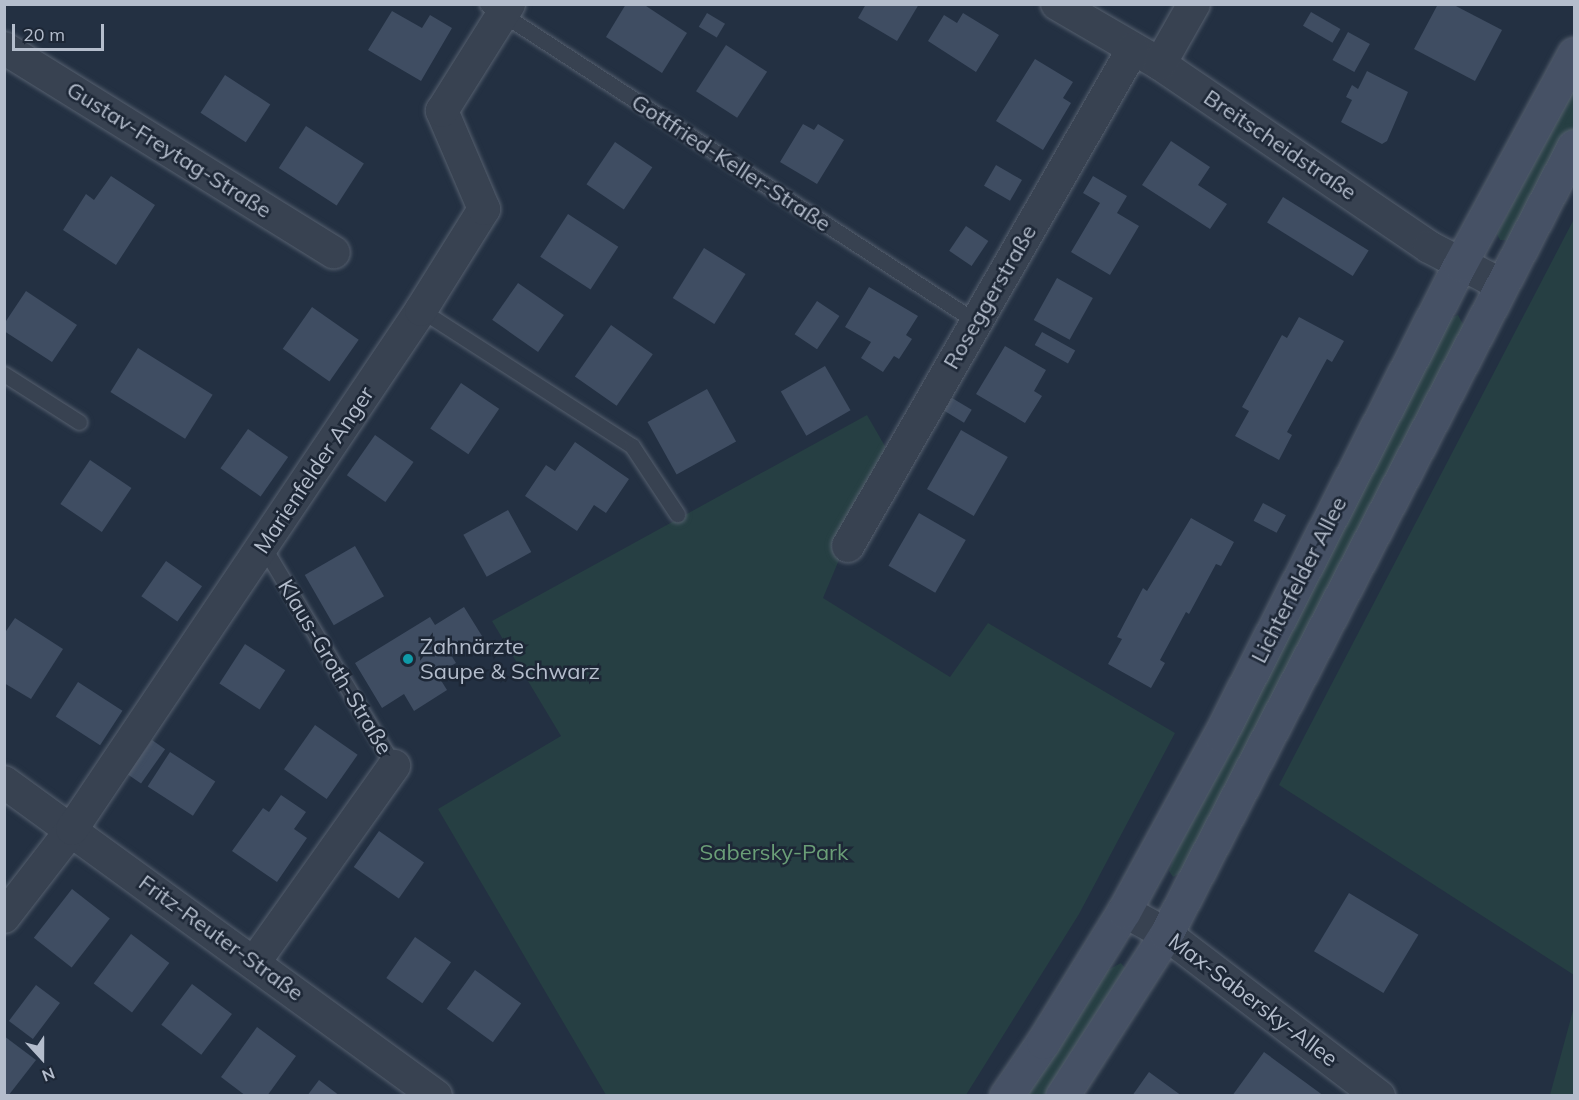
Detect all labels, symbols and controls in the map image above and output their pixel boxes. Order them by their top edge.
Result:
scale bar [15,12,106,50]
text: 20 m [23,23,65,46]
street label: Gustav-Freytag-Straße [62,76,276,224]
street label: Breitscheidstraße [1199,84,1361,206]
street label: Gottfried-Keller-Straße [627,89,835,237]
street label: Roseggerstraße [938,220,1042,374]
street label: Marienfelder Anger [248,382,380,558]
street label: Lichterfelder Allee [1246,493,1352,667]
street label: Klaus-Groth-Straße [272,575,398,759]
place label: Zahnärzte Saupe & Schwarz [420,633,600,684]
marker: Zahnärzte Saupe & Schwarz [401,652,415,666]
park label: Sabersky-Park [700,840,848,866]
street label: Fritz-Reuter-Straße [134,869,308,1007]
street label: Max-Sabersky-Allee [1163,928,1343,1072]
north arrow [12,1028,72,1088]
text: N [39,1063,58,1086]

